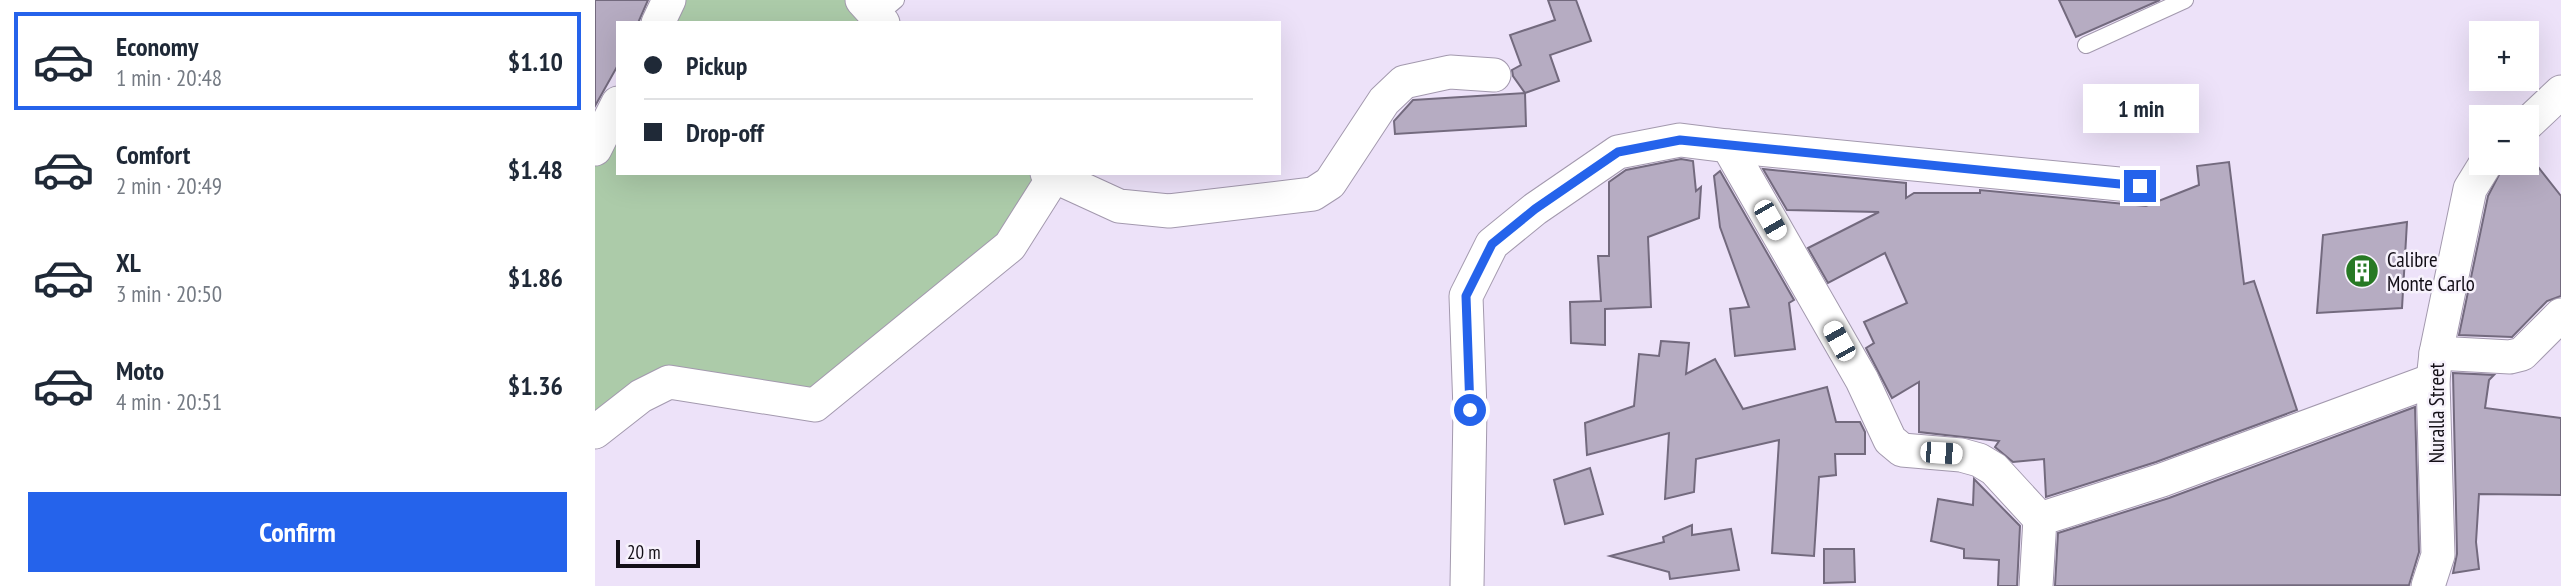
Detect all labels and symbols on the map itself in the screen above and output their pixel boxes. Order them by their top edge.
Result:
callout: 1 min [2082,85,2198,134]
route end [2124,170,2156,202]
car [1751,197,1790,243]
place label: Calibre Monte Carlo [2387,246,2475,297]
building icon: Calibre Monte Carlo [2343,252,2381,290]
car [1820,318,1859,364]
street label: Nuralla Street [2423,362,2450,463]
route start [1454,394,1486,426]
car [1920,441,1963,465]
scale bar [616,537,700,569]

